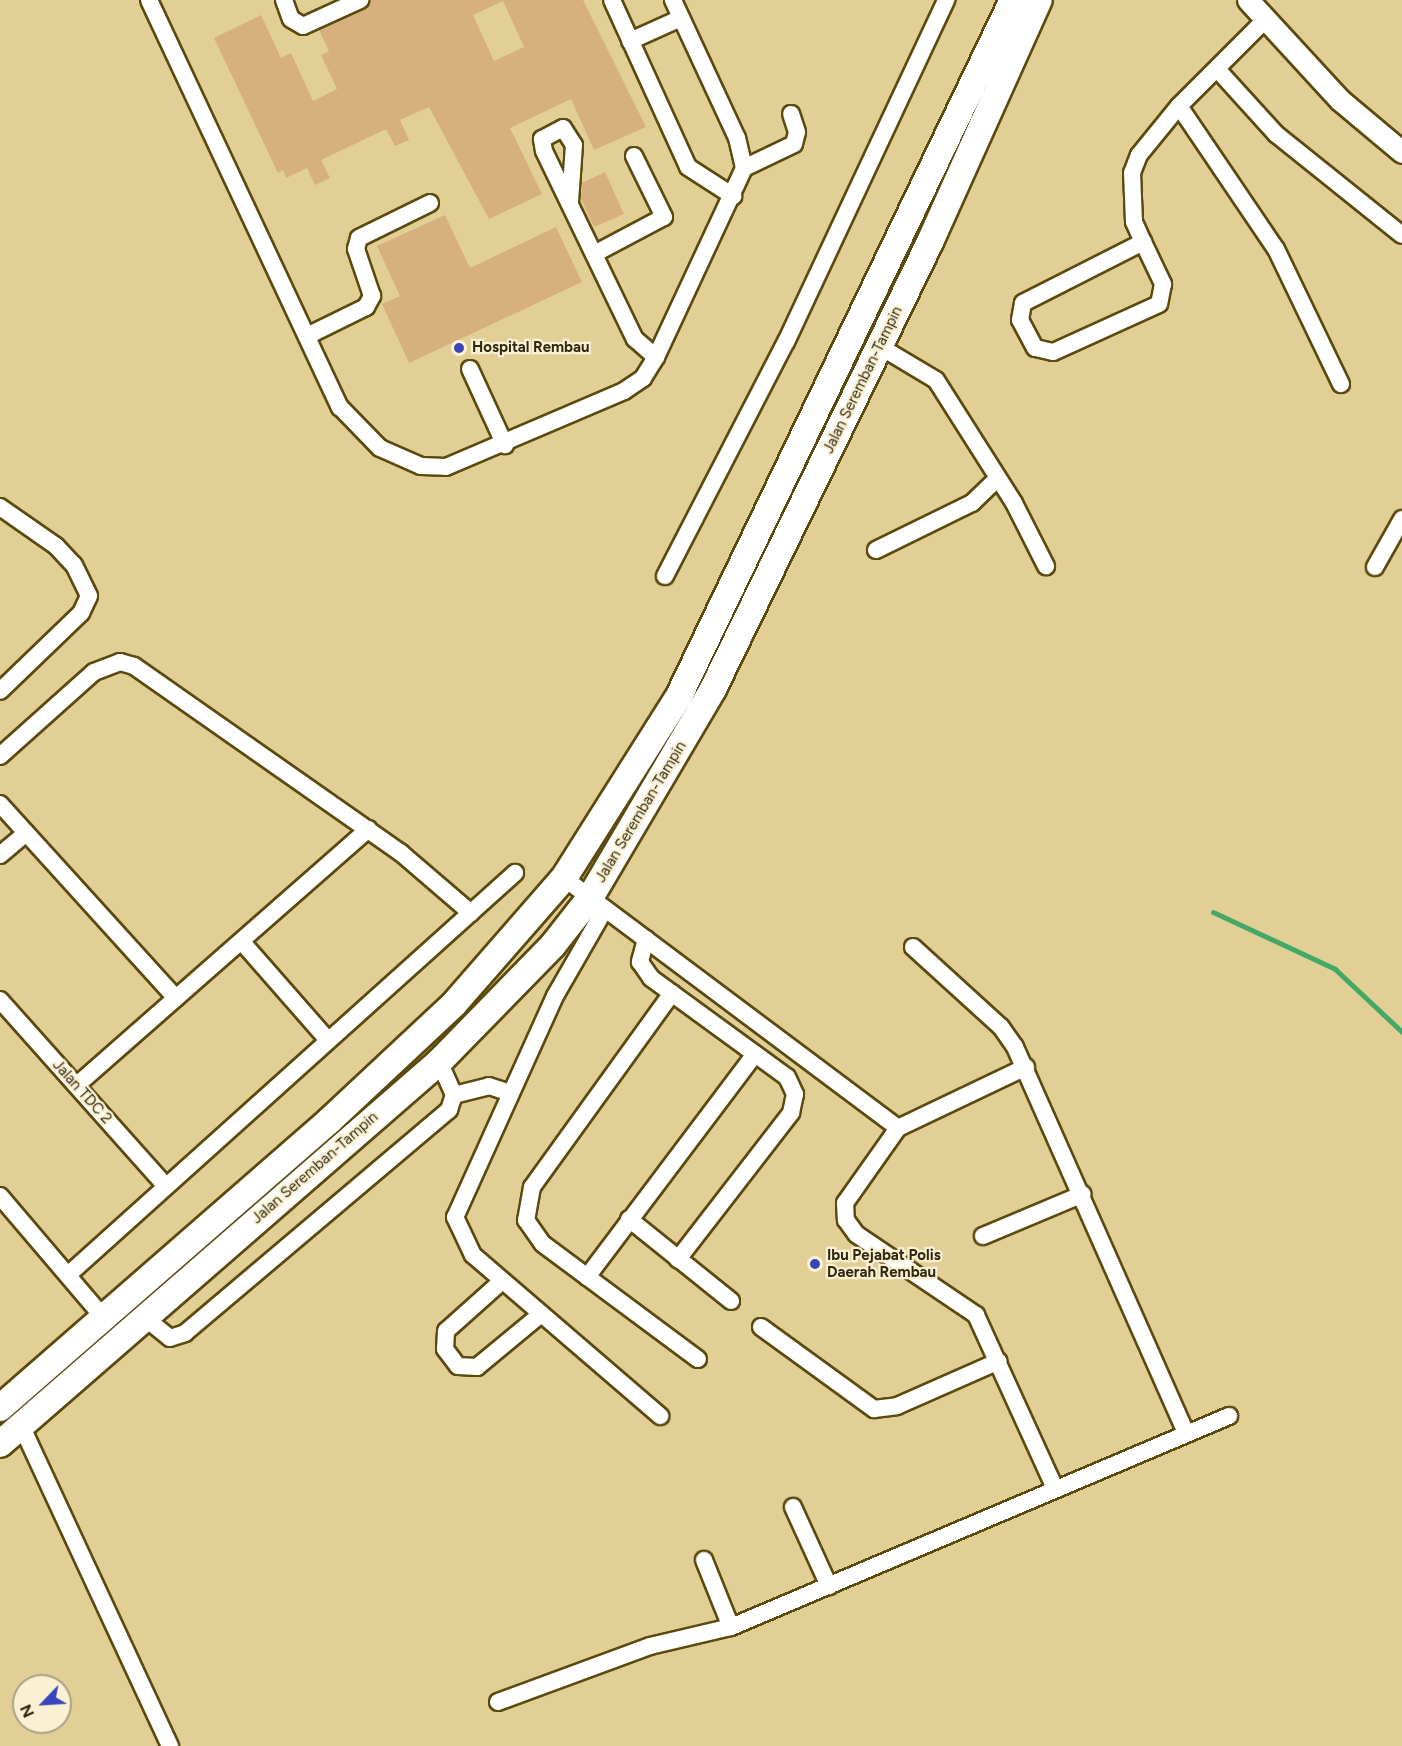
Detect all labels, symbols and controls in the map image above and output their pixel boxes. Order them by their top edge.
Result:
street label: Jalan Seremban-Tampin [820,304,906,456]
marker: Hospital Rembau [450,339,468,357]
place label: Hospital Rembau [472,339,590,357]
street label: Jalan Seremban-Tampin [592,738,690,886]
street label: Jalan TDC 2 [49,1056,115,1128]
street label: Jalan Seremban-Tampin [248,1108,382,1228]
place label: Ibu Pejabat Polis Daerah Rembau [827,1246,941,1281]
marker: Ibu Pejabat Polis Daerah Rembau [808,1257,822,1271]
north arrow [12,1674,72,1734]
text: N [16,1701,38,1721]

